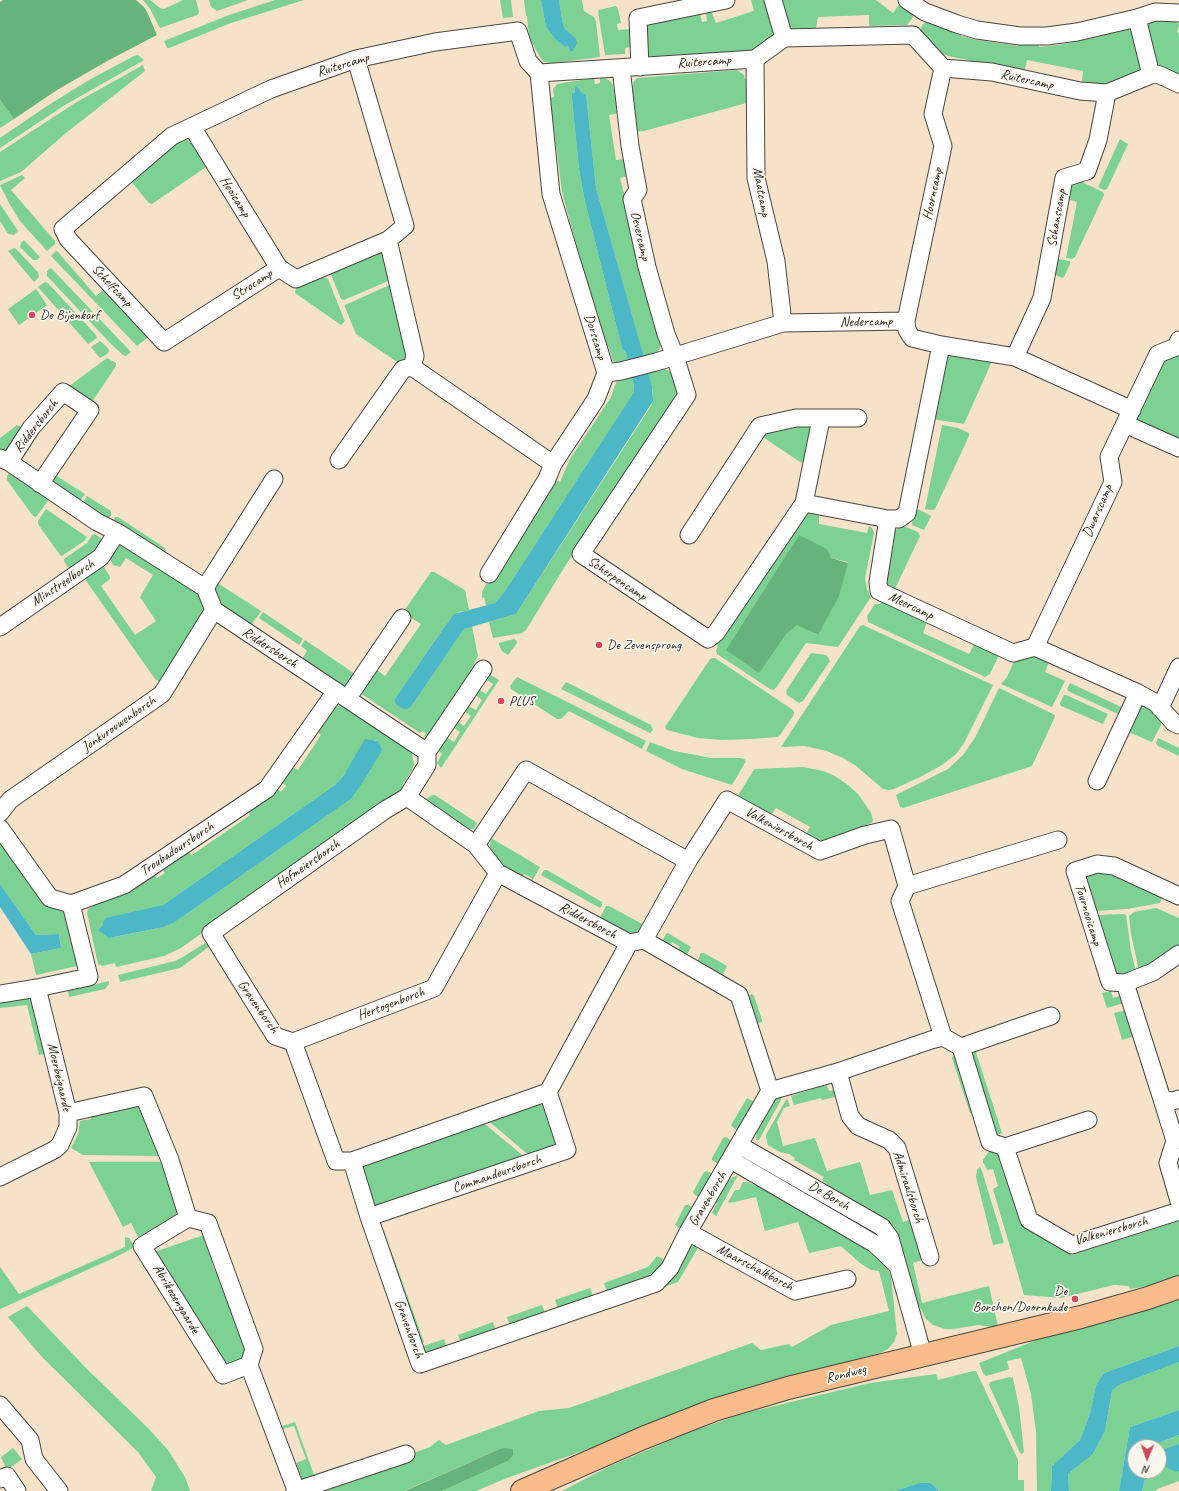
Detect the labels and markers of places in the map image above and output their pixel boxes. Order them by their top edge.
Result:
place label: De Bijenkorf [40,307,99,323]
marker: De Bijenkorf [27,310,37,320]
place label: De Zevensprong [607,637,681,653]
marker: De Zevensprong [594,640,604,650]
place label: PLUS [509,693,535,709]
marker: PLUS [496,696,506,706]
place label: De Borchen/Doornkade [973,1283,1067,1316]
marker: De Borchen/Doornkade [1070,1294,1080,1304]

